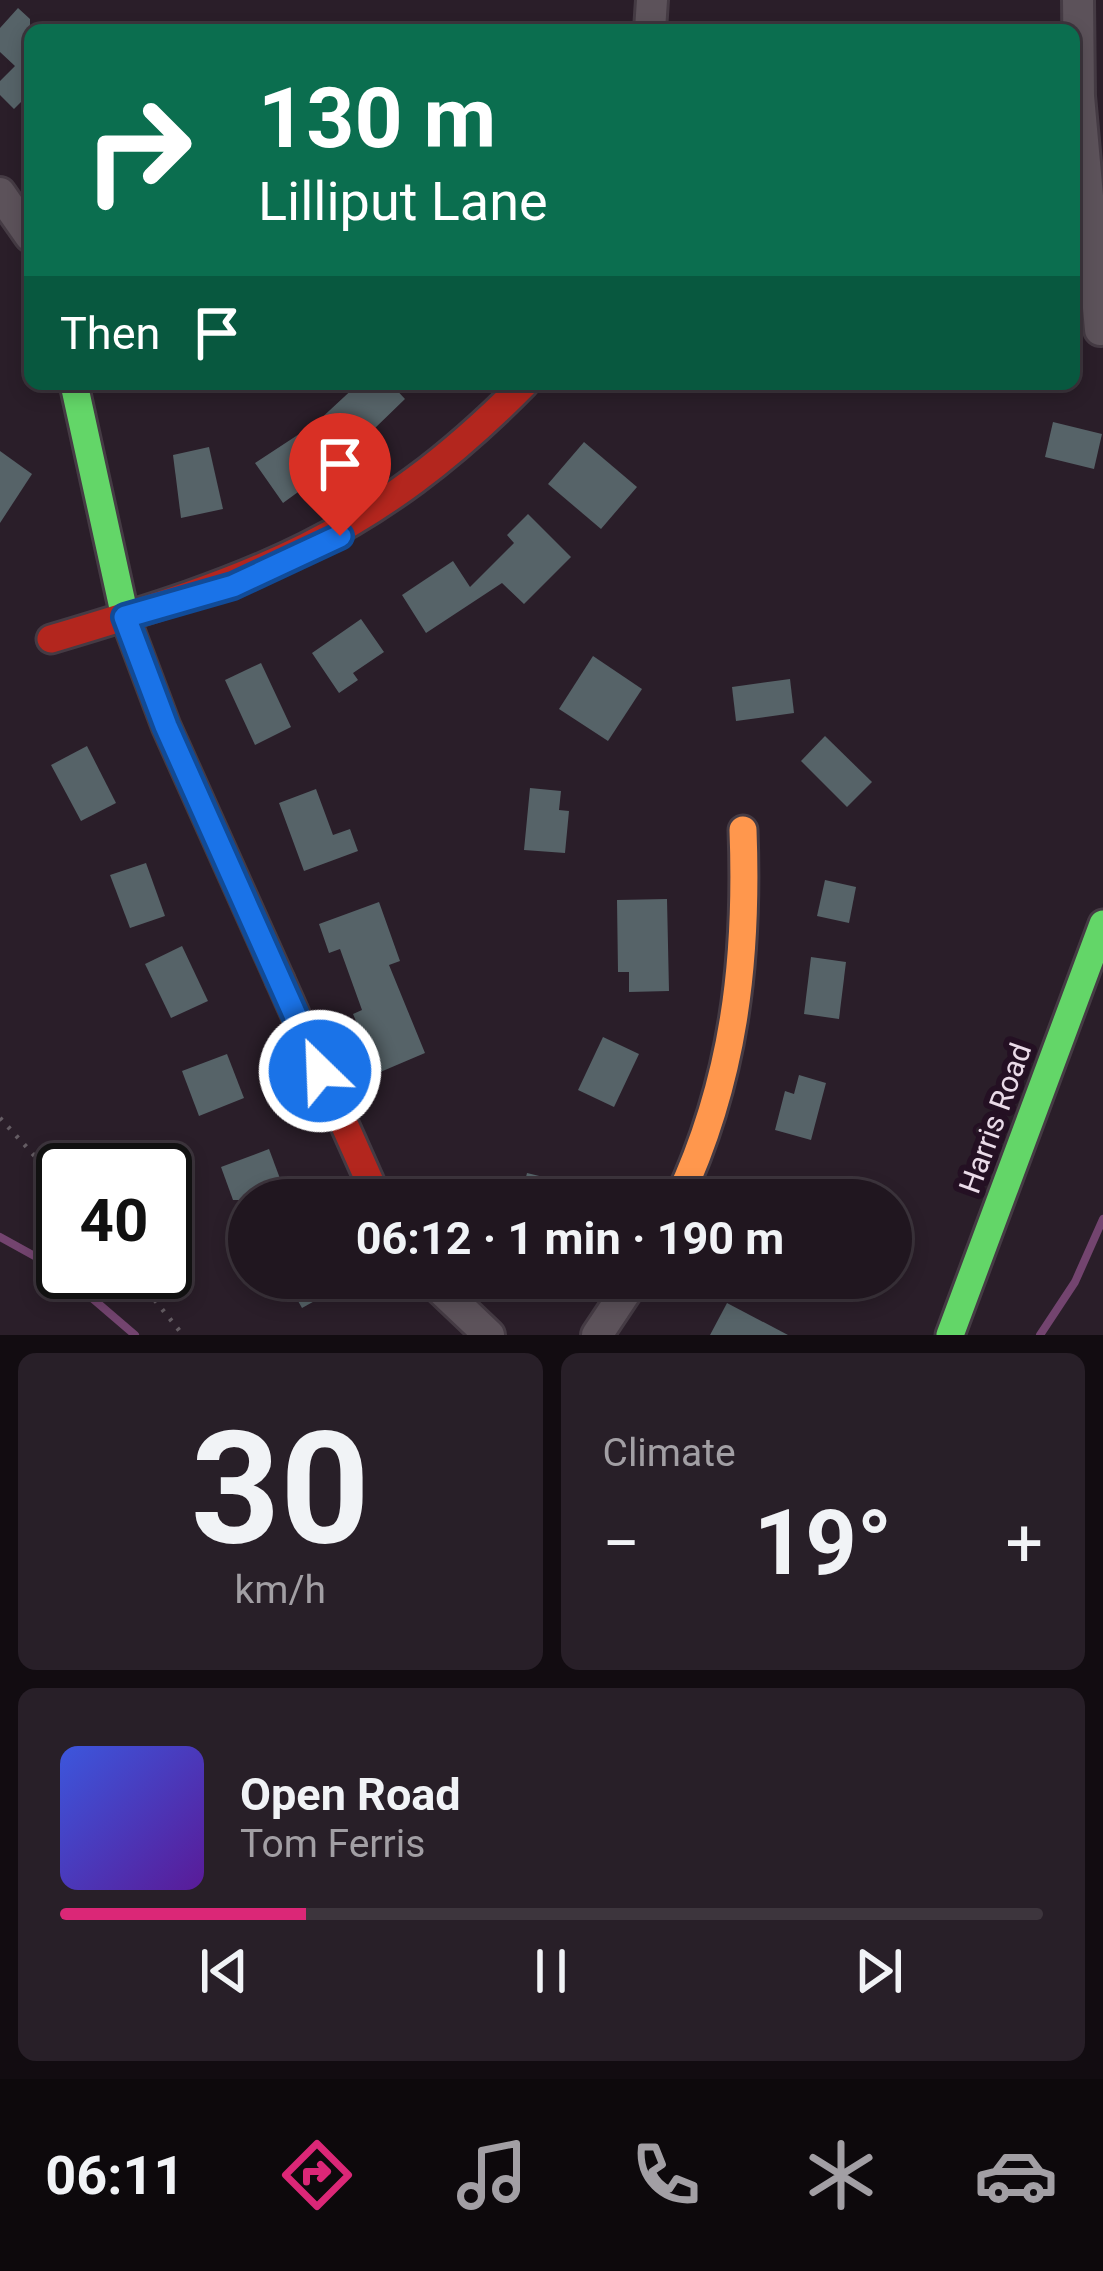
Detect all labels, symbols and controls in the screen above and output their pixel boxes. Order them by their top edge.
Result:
text: 130 m [258,69,496,168]
icon: right [60,72,216,228]
text: Lilliput Lane [258,170,548,233]
icon: arrive [184,300,250,366]
text: Then [60,307,160,360]
pin [289,413,391,536]
icon: arrive [307,431,373,497]
position arrow [257,1008,383,1134]
street label: Harris Road [952,1038,1038,1198]
speed limit sign: 40 [36,1143,192,1299]
text: 06:12 · 1 min · 190 m [356,1212,784,1265]
text: 30 [191,1397,370,1580]
text: Climate [603,1430,736,1476]
text: 19° [754,1491,892,1596]
text: − [603,1505,640,1582]
text: + [1006,1505,1043,1582]
text: km/h [234,1567,326,1613]
text: Open Road [240,1768,461,1821]
text: Tom Ferris [240,1821,425,1867]
icon: previous [191,1938,257,2004]
icon: pause [518,1938,584,2004]
icon: next [846,1938,912,2004]
icon: directions [275,2133,359,2217]
icon: music [450,2133,534,2217]
icon: phone [624,2133,708,2217]
icon: climate [799,2133,883,2217]
icon: car [974,2133,1058,2217]
text: 06:11 [45,2144,184,2207]

